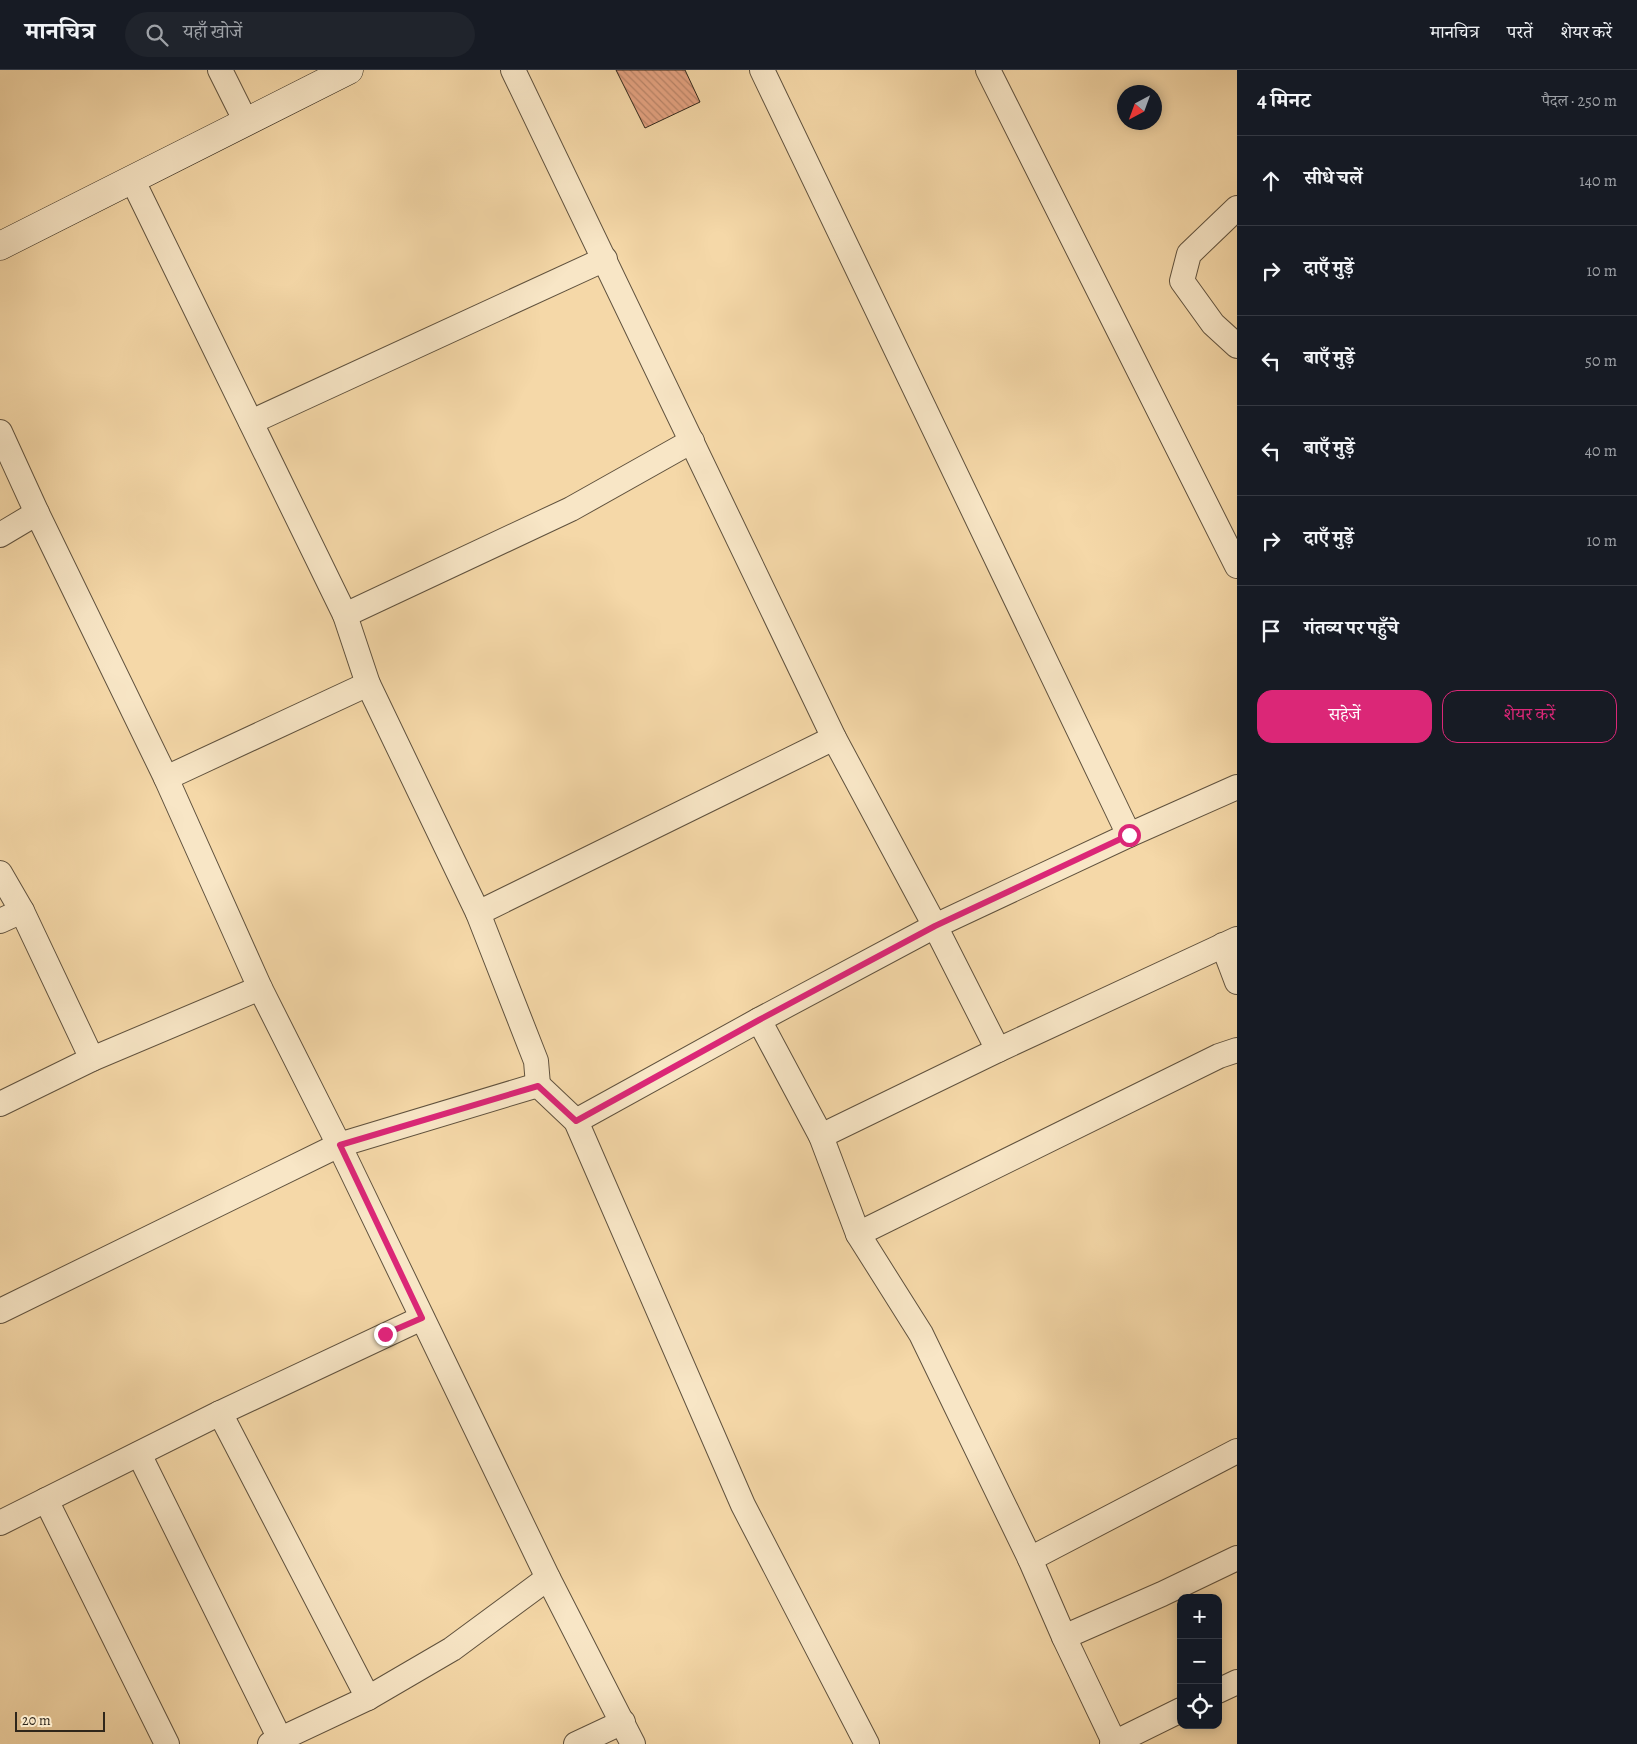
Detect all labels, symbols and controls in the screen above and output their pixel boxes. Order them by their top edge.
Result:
search box [125,12,475,57]
text: मानचित्र [25,15,95,47]
text: यहाँ खोजें [183,19,242,45]
text: मानचित्र [1430,20,1479,44]
text: परतें [1507,20,1533,44]
text: शेयर करें [1561,20,1612,44]
icon: search [143,21,171,49]
north arrow [1117,85,1162,130]
text: 4 मिनट [1257,86,1310,114]
text: पैदल · 250 m [1542,90,1617,112]
text: सीधे चलें [1304,165,1362,191]
icon: ahead [1257,167,1285,195]
text: 140 m [1579,170,1617,192]
text: दाएँ मुड़ें [1304,255,1354,281]
icon: right [1257,257,1285,285]
text: 10 m [1587,260,1617,282]
text: बाएँ मुड़ें [1304,345,1354,371]
icon: left [1257,347,1285,375]
text: 50 m [1585,350,1617,372]
text: बाएँ मुड़ें [1304,435,1354,461]
icon: left [1257,437,1285,465]
text: 40 m [1585,440,1617,462]
text: दाएँ मुड़ें [1304,525,1354,551]
icon: right [1257,527,1285,555]
text: 10 m [1587,530,1617,552]
text: गंतव्य पर पहुँचे [1304,615,1399,641]
icon: arrive [1257,617,1285,645]
button: सहेजें [1257,690,1432,743]
button: शेयर करें [1442,690,1617,743]
route start [1118,824,1141,847]
route end [374,1323,397,1346]
map controls [1177,1594,1222,1729]
button: + [1177,1594,1222,1639]
button: − [1177,1639,1222,1684]
button: locate [1177,1684,1222,1729]
scale bar [15,1709,105,1732]
text: 20 m [22,1711,51,1730]

